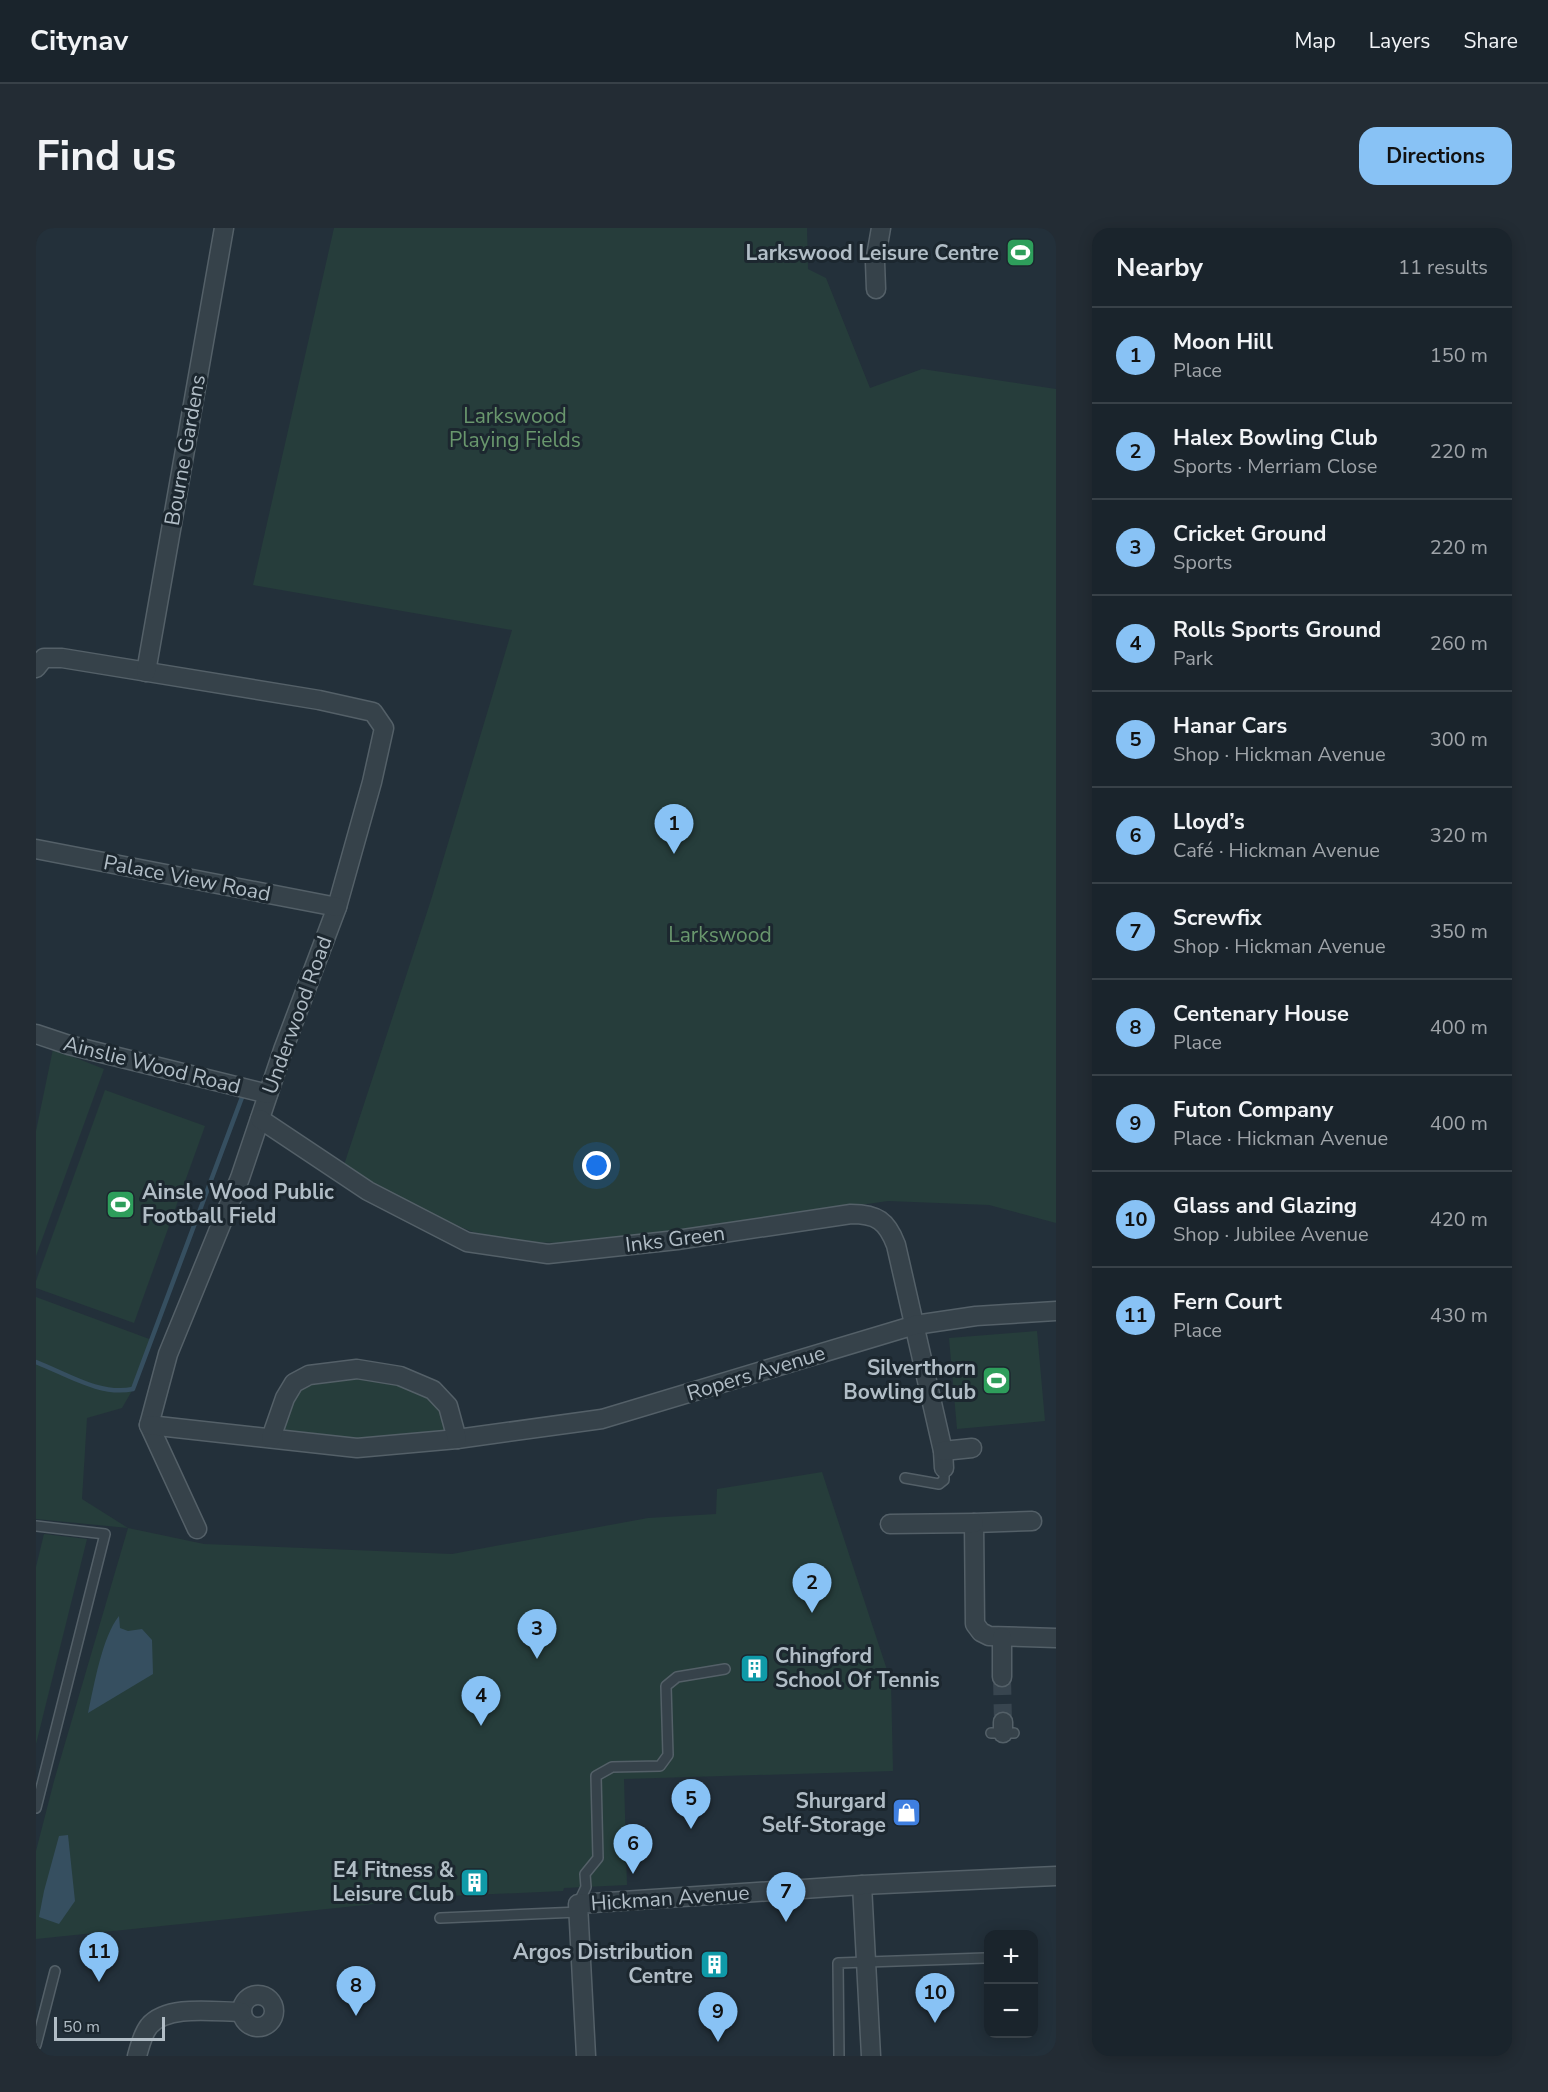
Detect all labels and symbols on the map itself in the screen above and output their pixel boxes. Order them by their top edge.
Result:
sports icon: Larkswood Leisure Centre [1004,237,1036,269]
place label: Larkswood Leisure Centre [746,239,999,267]
street label: Bourne Gardens [158,372,212,528]
park label: Larkswood Playing Fields [449,402,581,454]
pin: 1 [654,804,694,854]
street label: Palace View Road [101,848,273,908]
park label: Larkswood [668,921,772,949]
street label: Underwood Road [255,932,339,1098]
street label: Ainslie Wood Road [61,1029,243,1101]
your location [582,1151,611,1180]
place label: Ainsle Wood Public Football Field [142,1178,334,1230]
sports icon: Ainsle Wood Public Football Field [105,1188,137,1220]
street label: Inks Green [624,1219,726,1259]
street label: Ropers Avenue [683,1339,829,1407]
place label: Silverthorn Bowling Club [843,1354,976,1406]
sports icon: Silverthorn Bowling Club [981,1364,1013,1396]
pin: 2 [792,1564,832,1613]
pin: 3 [518,1610,556,1659]
place label: Chingford School Of Tennis [775,1642,940,1694]
building icon: Chingford School Of Tennis [738,1652,770,1684]
pin: 4 [462,1676,500,1726]
pin: 5 [672,1780,710,1829]
place label: Shurgard Self-Storage [762,1787,886,1839]
shop icon: Shurgard Self-Storage [891,1797,923,1829]
pin: 6 [614,1824,652,1874]
place label: E4 Fitness & Leisure Club [332,1856,455,1908]
building icon: E4 Fitness & Leisure Club [459,1866,491,1898]
pin: 7 [766,1872,806,1922]
street label: Hickman Avenue [590,1878,750,1918]
pin: 11 [80,1932,118,1982]
place label: Argos Distribution Centre [513,1938,693,1990]
building icon: Argos Distribution Centre [698,1948,730,1980]
pin: 8 [336,1966,376,2016]
pin: 10 [916,1974,954,2023]
pin: 9 [698,1992,738,2042]
scale bar [54,2014,165,2042]

